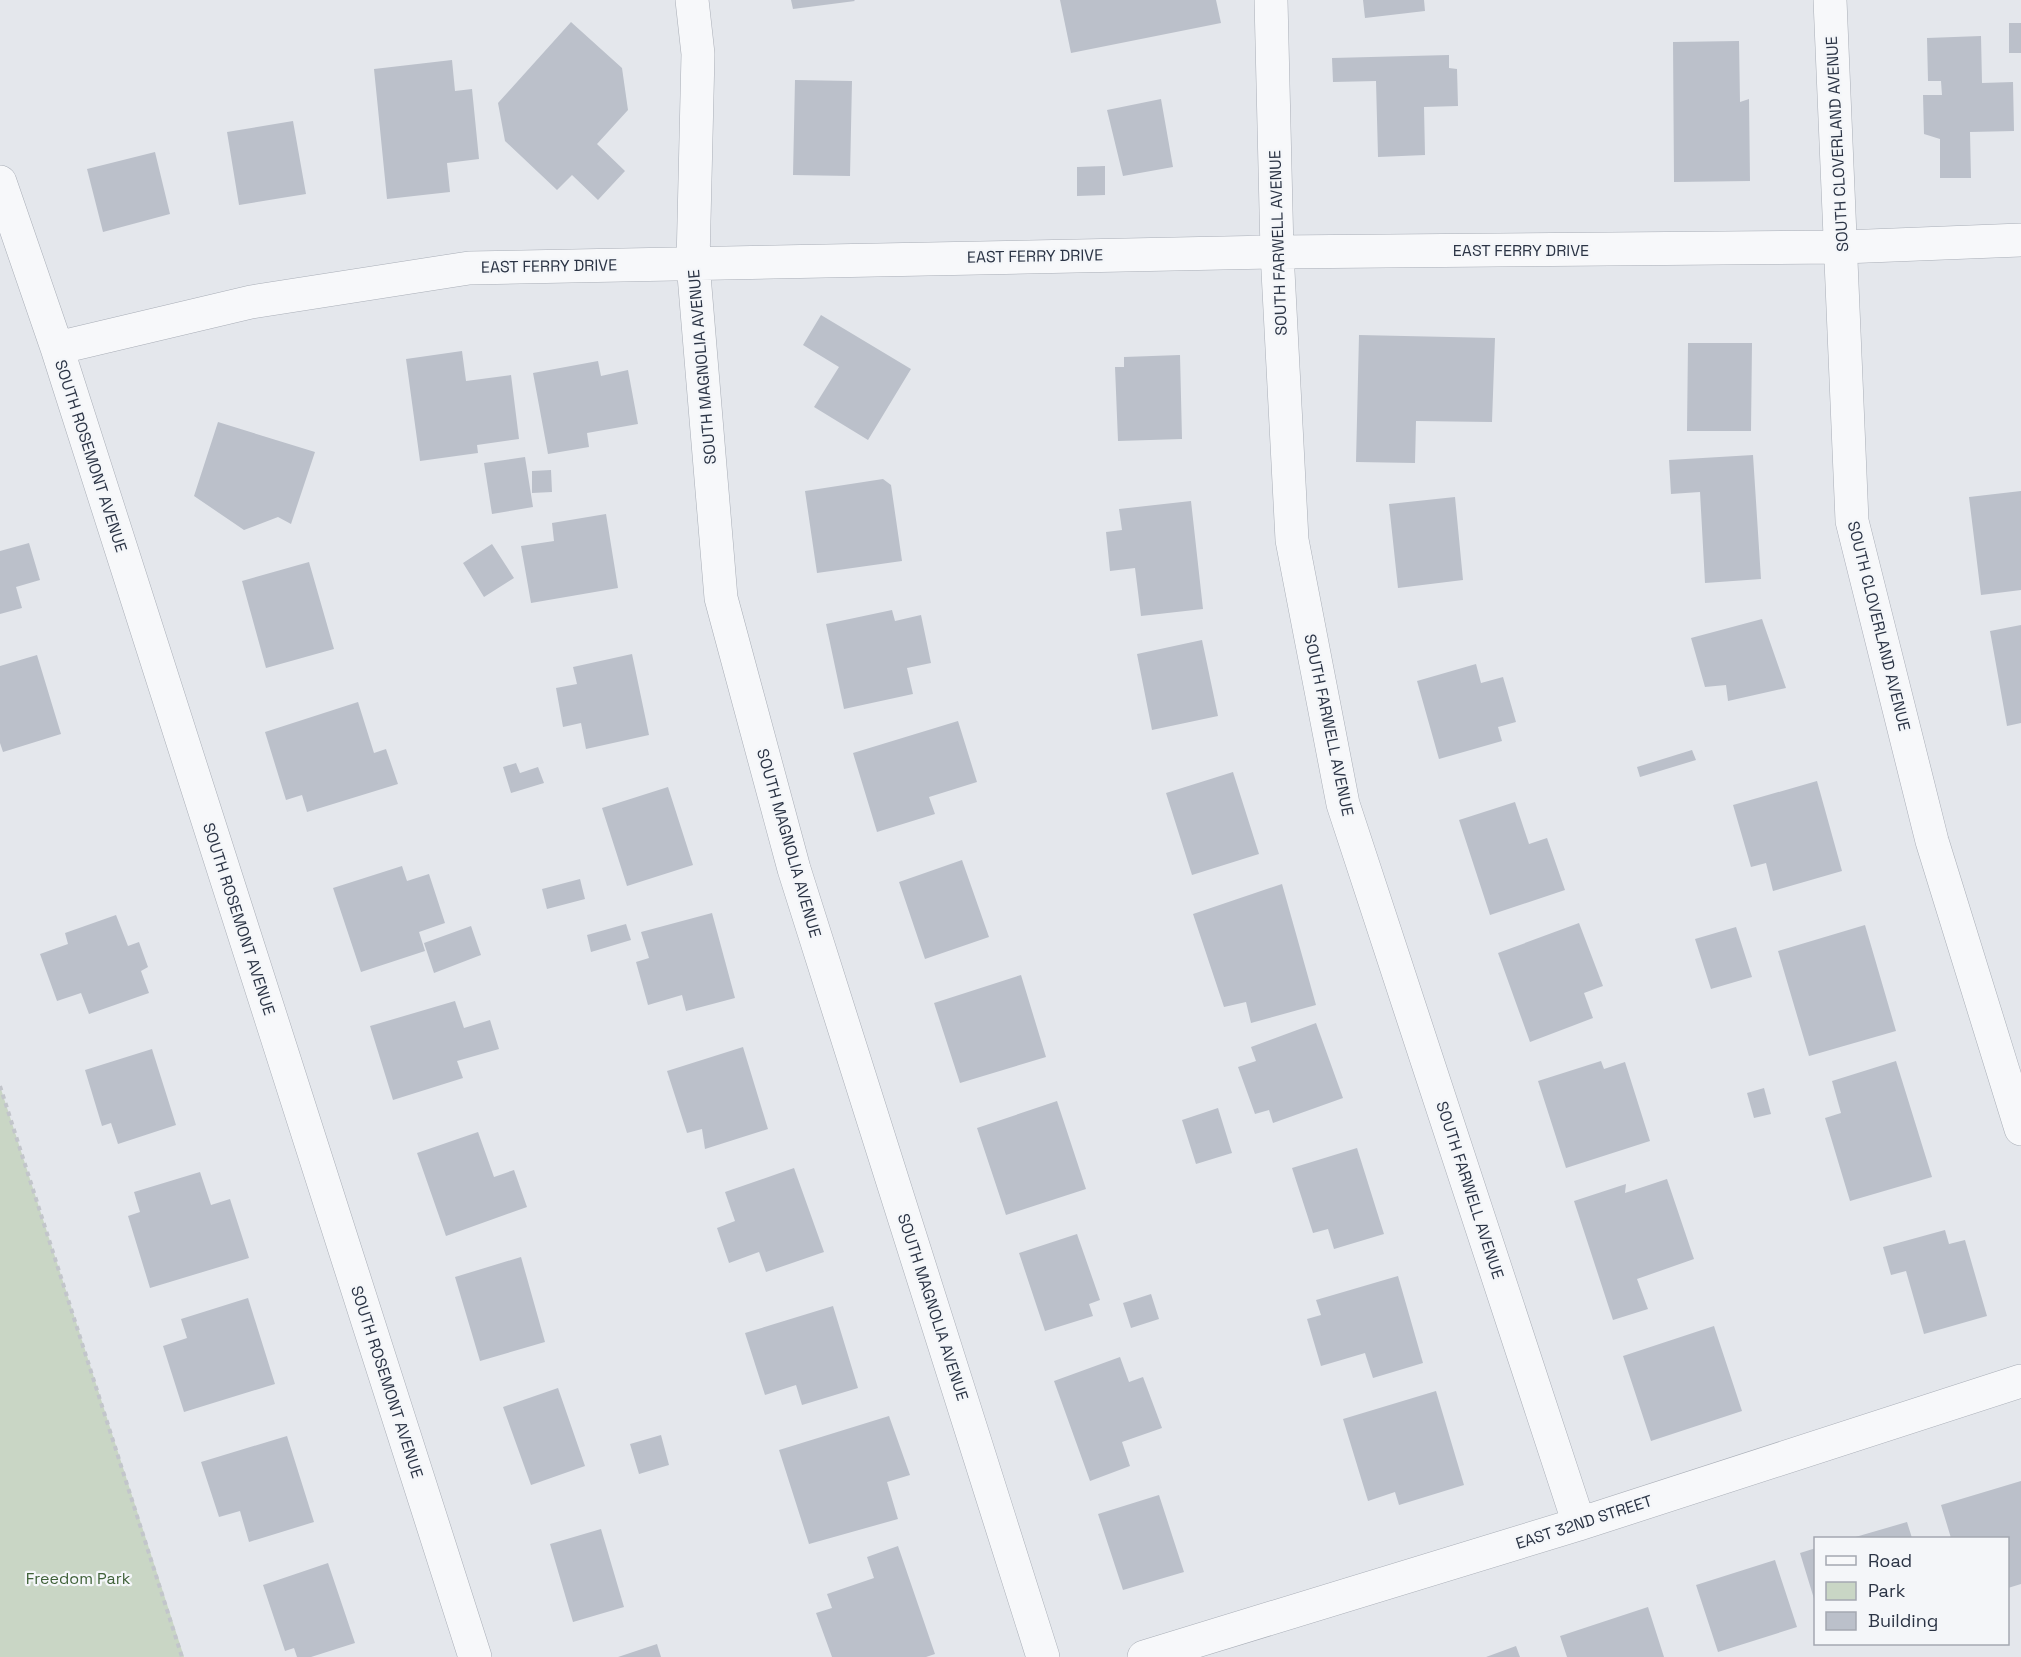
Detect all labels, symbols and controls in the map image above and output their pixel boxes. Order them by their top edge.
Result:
street label: SOUTH CLOVERLAND AVENUE [1821,36,1853,252]
street label: SOUTH FARWELL AVENUE [1264,150,1292,336]
street label: EAST FERRY DRIVE [1453,240,1589,261]
street label: EAST FERRY DRIVE [967,244,1103,268]
street label: EAST FERRY DRIVE [481,254,617,278]
street label: SOUTH MAGNOLIA AVENUE [683,269,721,465]
street label: SOUTH ROSEMONT AVENUE [50,357,132,555]
street label: SOUTH CLOVERLAND AVENUE [1843,519,1915,733]
street label: SOUTH FARWELL AVENUE [1299,632,1359,818]
street label: SOUTH MAGNOLIA AVENUE [752,746,826,940]
street label: SOUTH ROSEMONT AVENUE [198,820,280,1018]
street label: SOUTH FARWELL AVENUE [1431,1098,1509,1282]
street label: SOUTH MAGNOLIA AVENUE [893,1211,973,1403]
street label: SOUTH ROSEMONT AVENUE [346,1283,428,1481]
street label: EAST 32ND STREET [1513,1490,1655,1554]
legend [1814,1537,2009,1645]
text: Road [1868,1549,1912,1572]
park label: Freedom Park [26,1568,131,1589]
text: Park [1868,1579,1906,1602]
text: Building [1868,1609,1938,1632]

